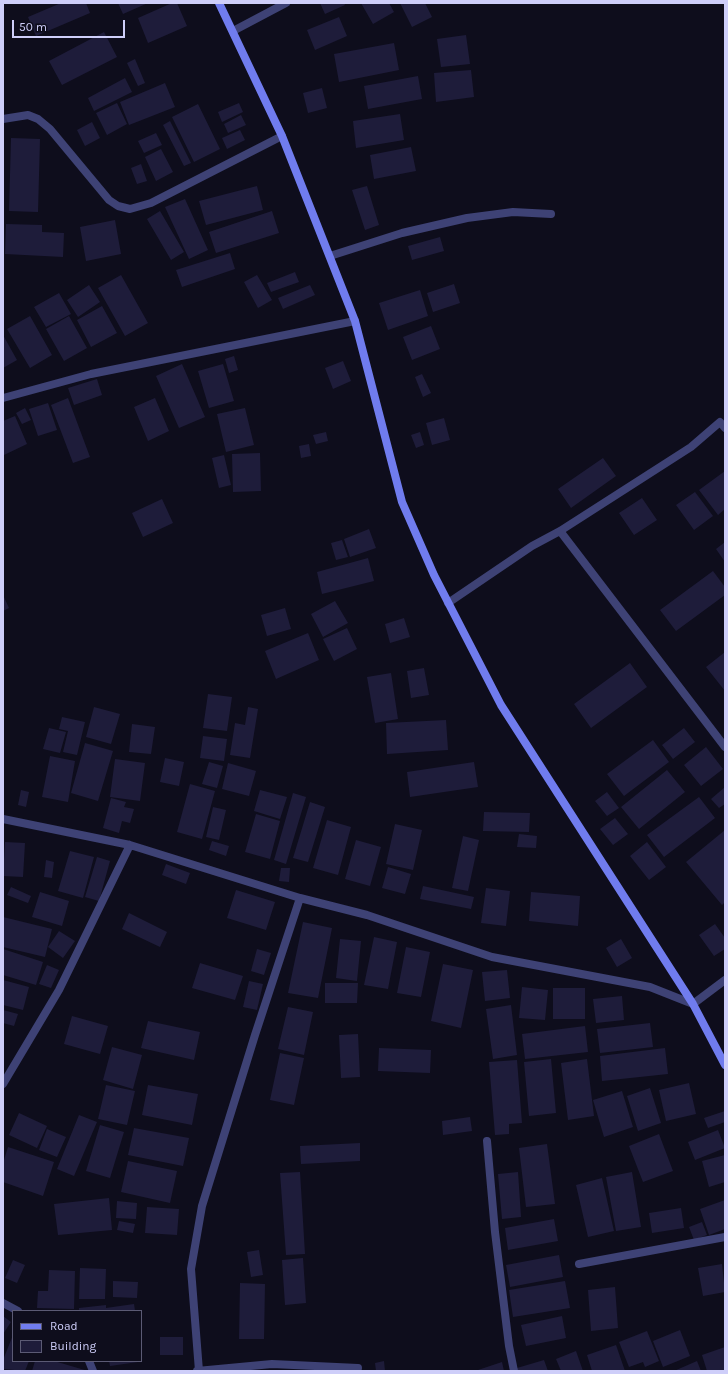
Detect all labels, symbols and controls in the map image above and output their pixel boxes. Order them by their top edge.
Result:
scale bar [14,12,127,38]
text: 50 m [19,20,47,34]
legend [12,1310,142,1362]
text: Road [50,1319,78,1333]
text: Building [50,1339,96,1353]

